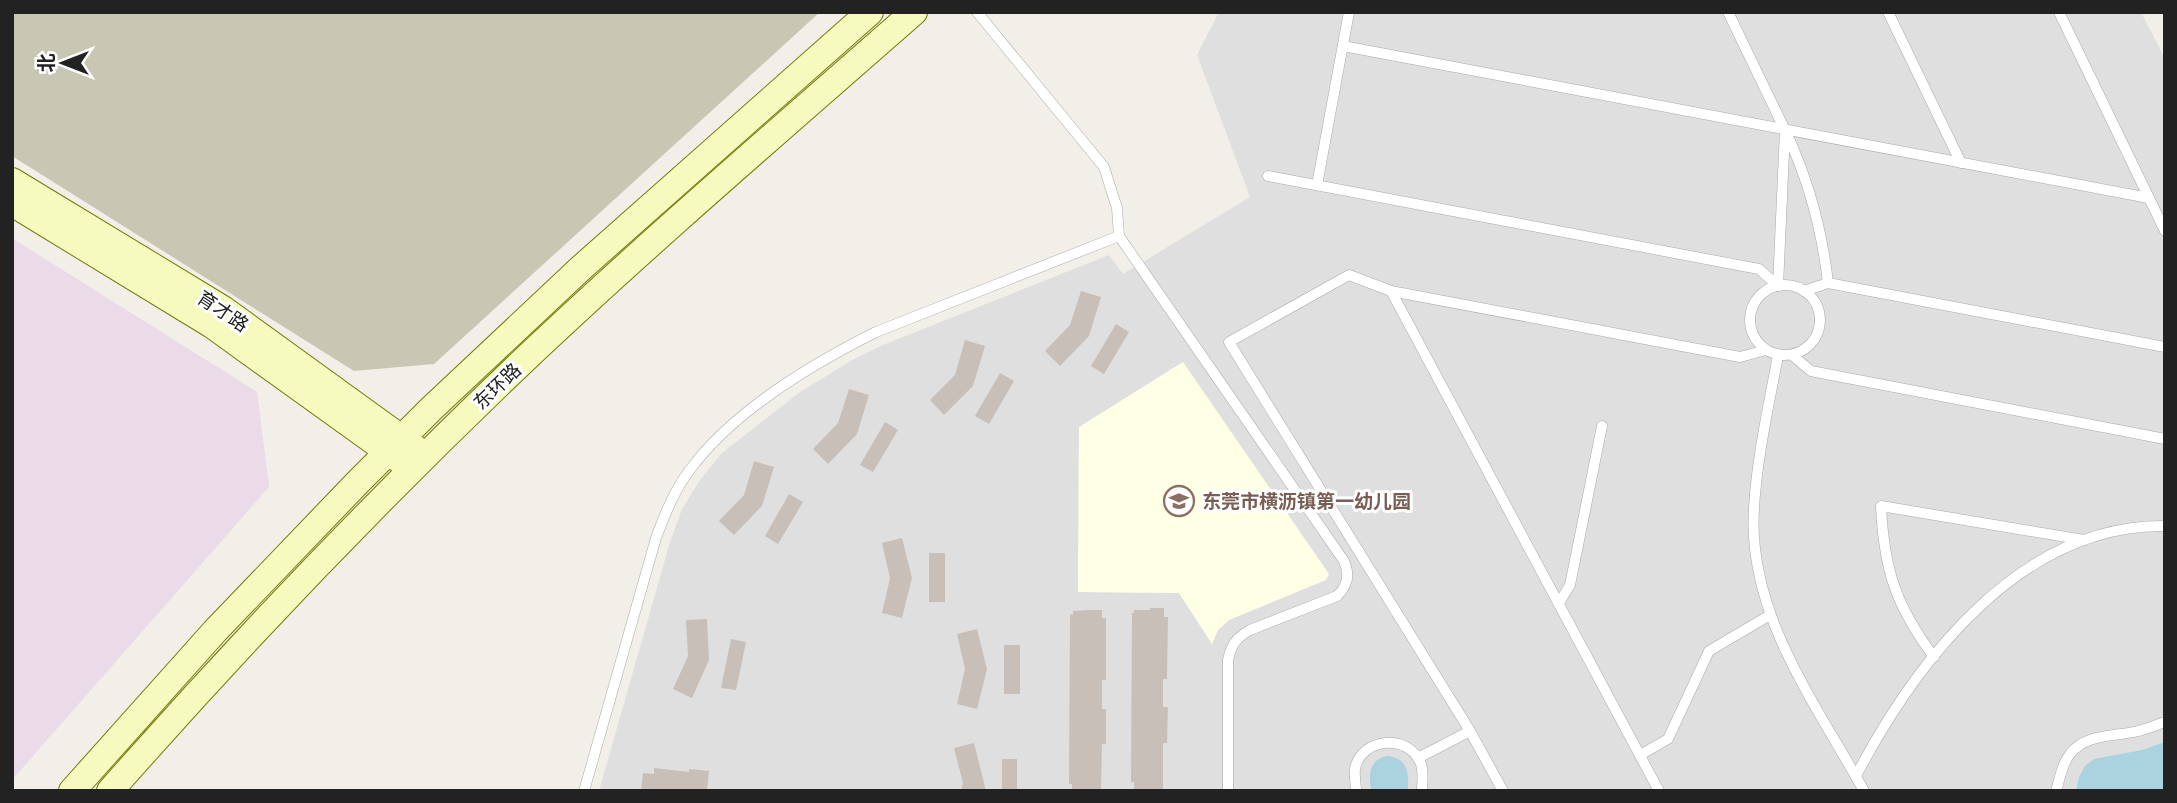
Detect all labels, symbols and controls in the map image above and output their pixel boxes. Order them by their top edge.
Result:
north arrow [28,28,98,98]
text: 北 [35,53,57,73]
street label: 育才路 [193,286,253,336]
street label: 东环路 [469,358,525,414]
school or university icon: 东莞市横沥镇第一幼儿园 [1162,484,1196,518]
place label: 东莞市横沥镇第一幼儿园 [1202,490,1411,512]

